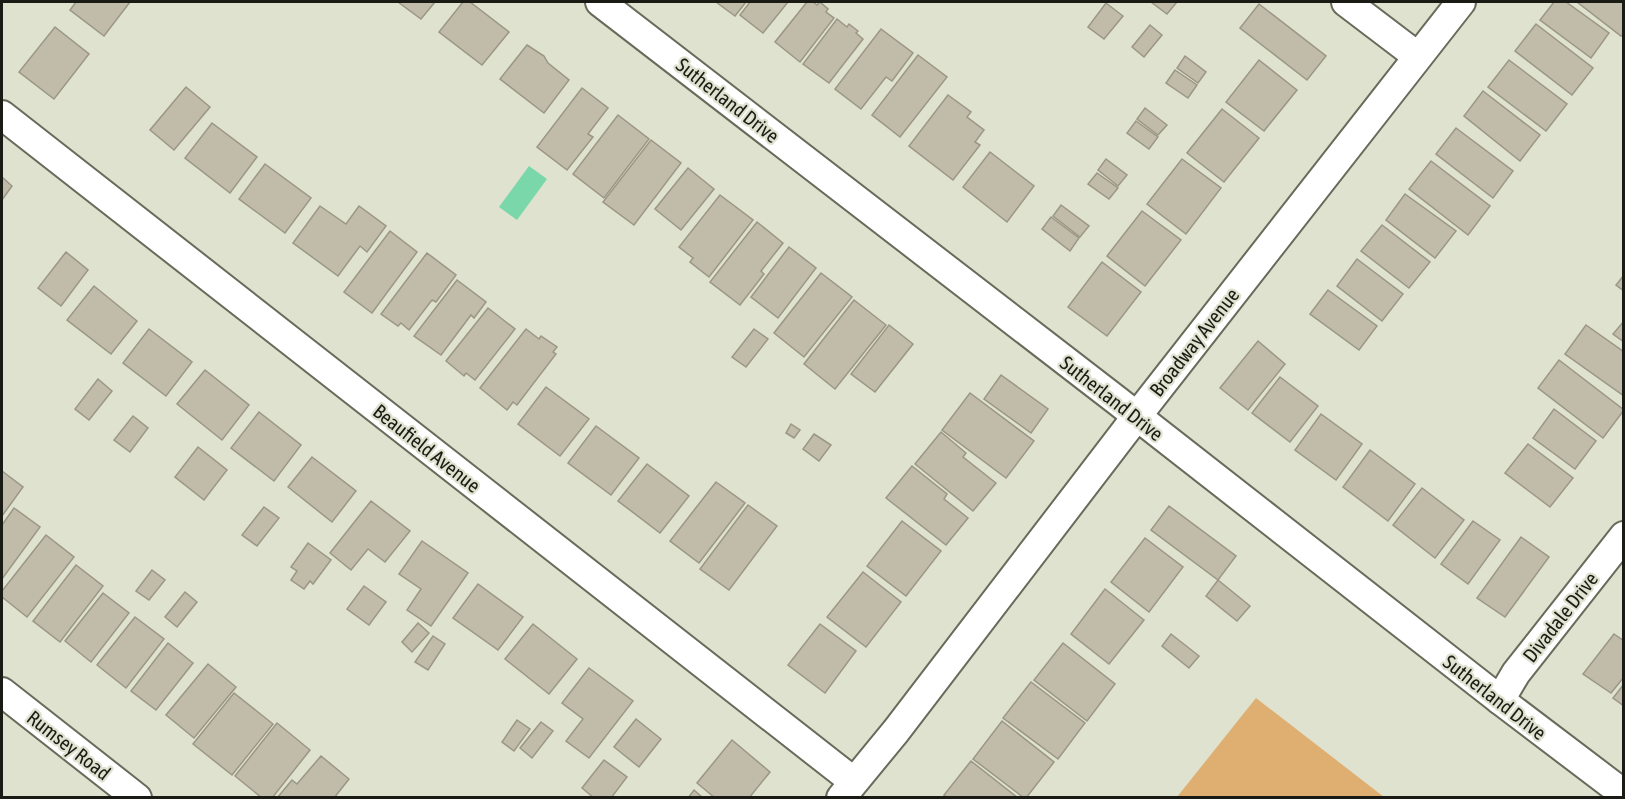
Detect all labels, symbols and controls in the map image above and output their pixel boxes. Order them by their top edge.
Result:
street label: Sutherland Drive [672,53,784,147]
street label: Broadway Avenue [1145,283,1243,401]
street label: Sutherland Drive [1056,351,1168,445]
street label: Beaufield Avenue [369,399,485,497]
street label: Divadale Drive [1518,567,1602,667]
street label: Sutherland Drive [1439,650,1551,744]
street label: Rumsey Road [23,705,115,785]

